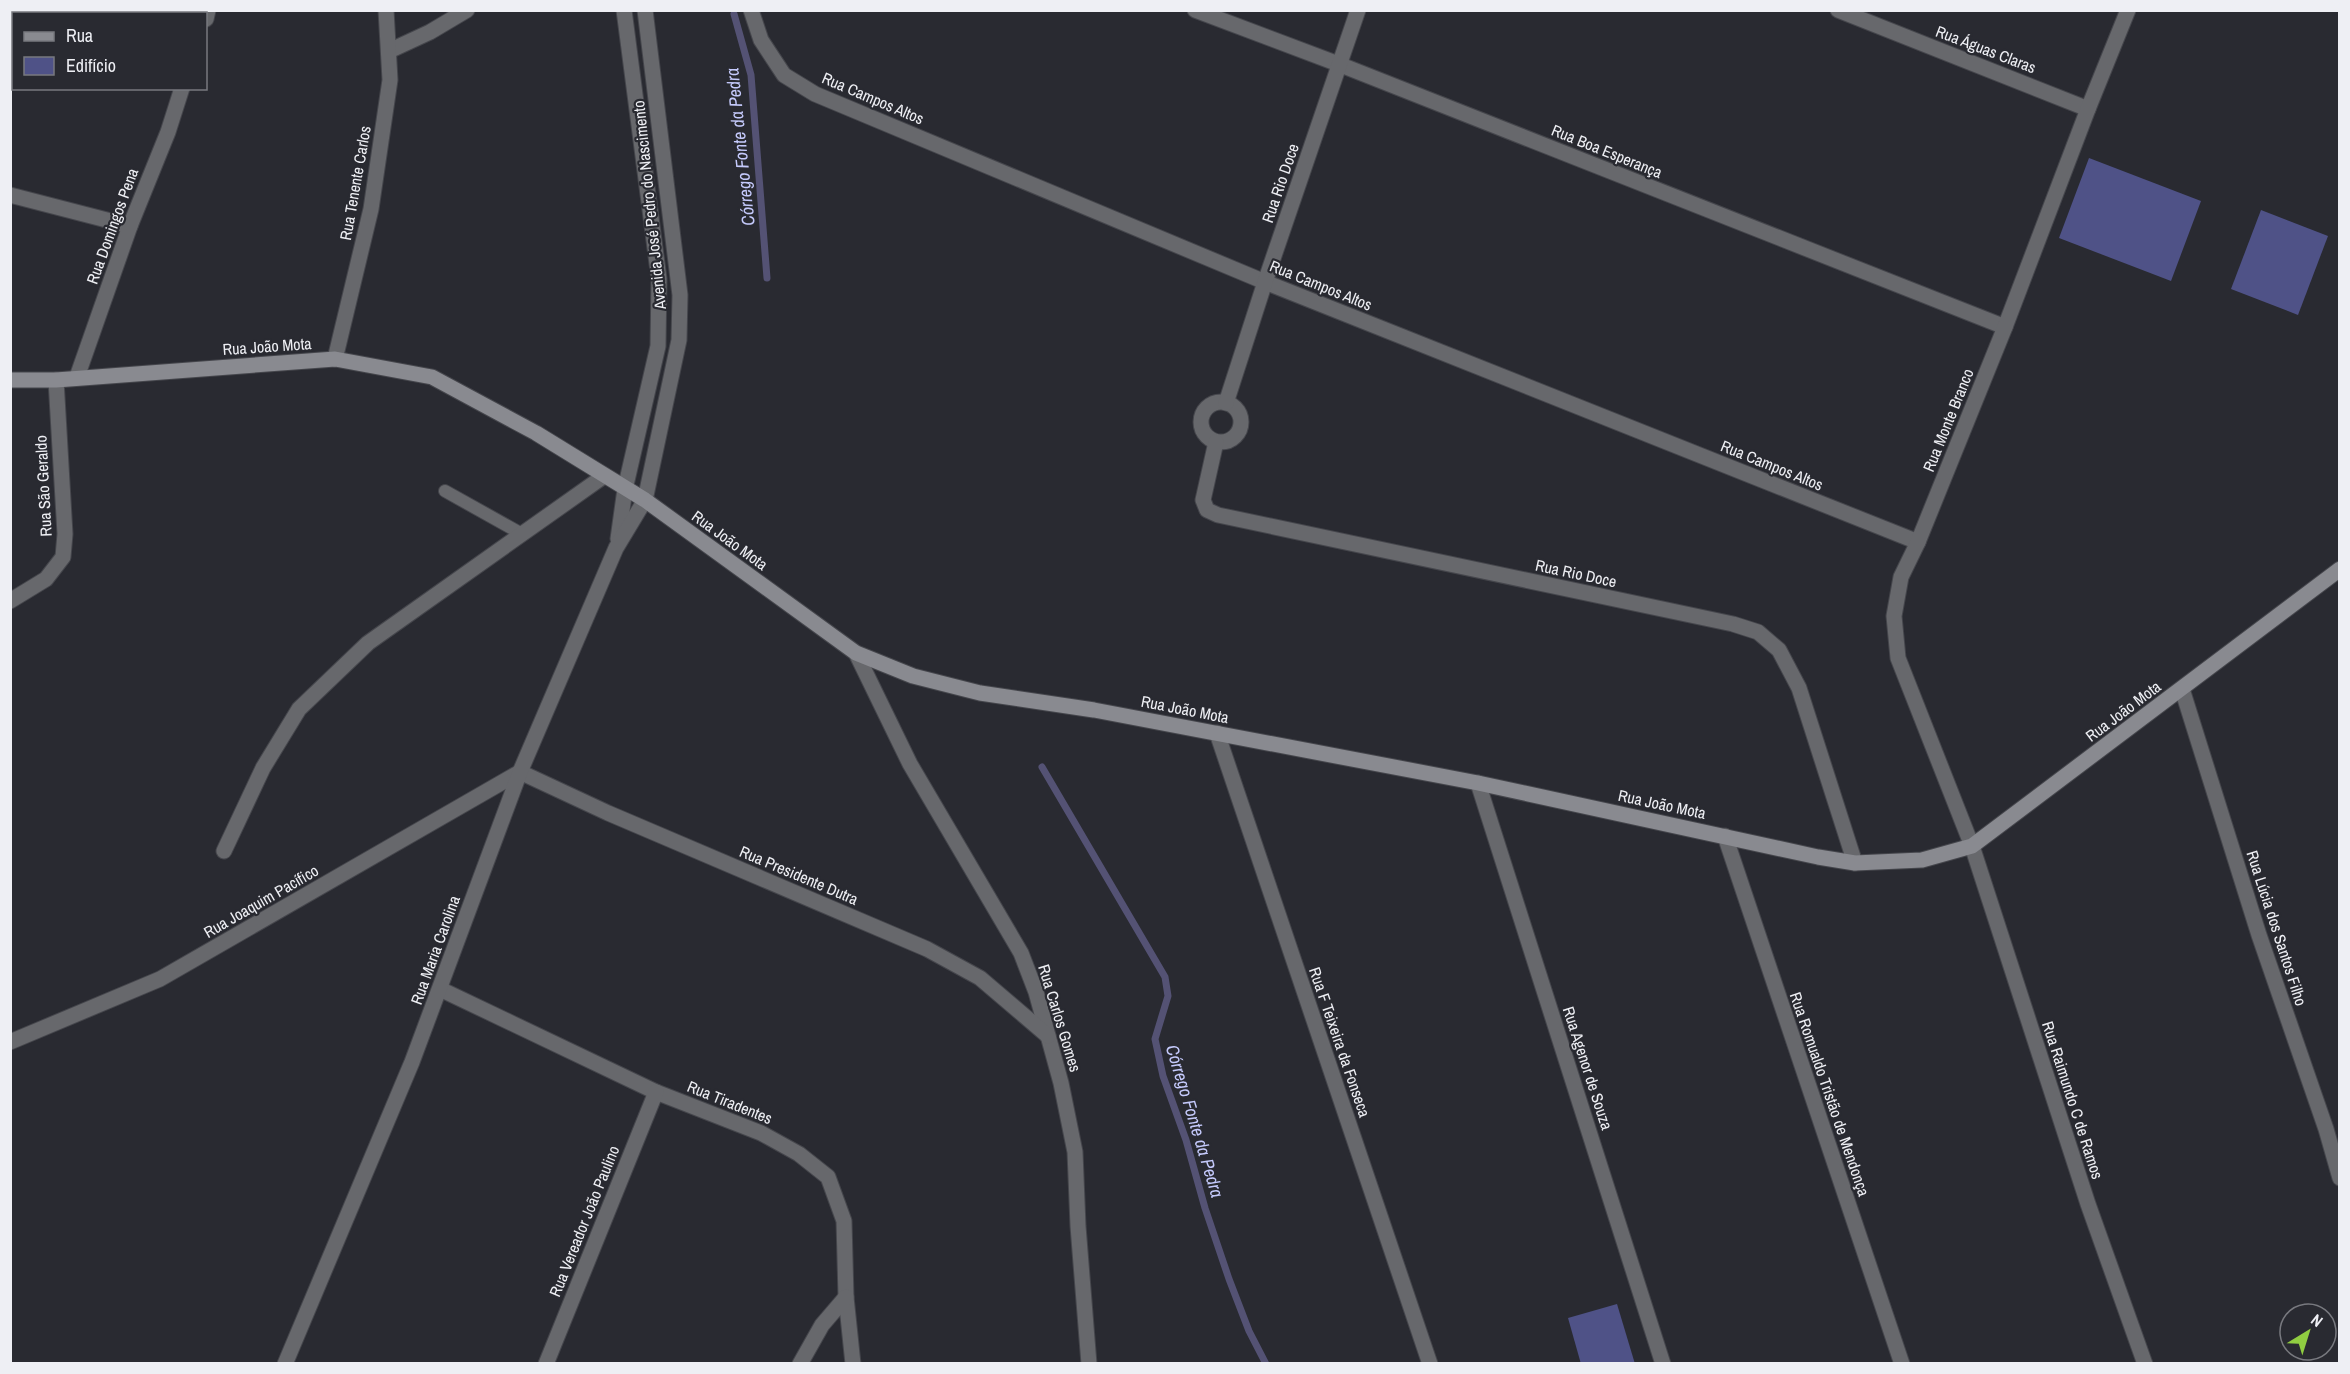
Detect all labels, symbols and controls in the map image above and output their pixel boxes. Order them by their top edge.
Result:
legend [12,12,207,90]
street label: Rua Águas Claras [1933,20,2039,78]
text: Rua [66,23,93,48]
text: Edifício [66,53,116,78]
water label: Córrego Fonte da Pedra [719,67,761,227]
street label: Rua Campos Altos [819,67,927,129]
street label: Avenida José Pedro do Nascimento [627,100,671,311]
street label: Rua Boa Esperança [1548,119,1666,183]
street label: Rua Tenente Carlos [334,124,376,242]
street label: Rua Rio Doce [1256,140,1304,226]
street label: Rua Domingos Pena [81,164,143,287]
street label: Rua Campos Altos [1267,254,1375,316]
street label: Rua João Mota [222,332,313,360]
street label: Rua Monte Branco [1917,365,1979,475]
street label: Rua Campos Altos [1718,434,1826,496]
street label: Rua São Geraldo [29,435,57,537]
street label: Rua João Mota [688,505,773,575]
street label: Rua Rio Doce [1533,554,1619,592]
street label: Rua João Mota [2081,675,2166,747]
street label: Rua João Mota [1139,690,1231,728]
street label: Rua João Mota [1616,784,1708,824]
street label: Rua Presidente Dutra [736,840,862,910]
street label: Rua Lúcia dos Santos Filho [2242,848,2312,1008]
street label: Rua Joaquim Pacífico [200,859,322,943]
street label: Rua Maria Carolina [405,892,465,1008]
street label: Rua Carlos Gomes [1033,961,1087,1075]
street label: Rua F Teixeira da Fonseca [1304,964,1376,1121]
street label: Rua Romualdo Tristão de Mendonça [1785,989,1876,1200]
street label: Rua Agenor de Souza [1558,1004,1619,1133]
street label: Rua Raimundo C de Ramos [2037,1018,2109,1182]
water label: Córrego Fonte da Pedra [1160,1041,1230,1201]
street label: Rua Tiradentes [684,1075,776,1129]
street label: Rua Vereador João Paulino [544,1142,624,1300]
north arrow [2278,1302,2338,1362]
text: N [2307,1309,2328,1332]

